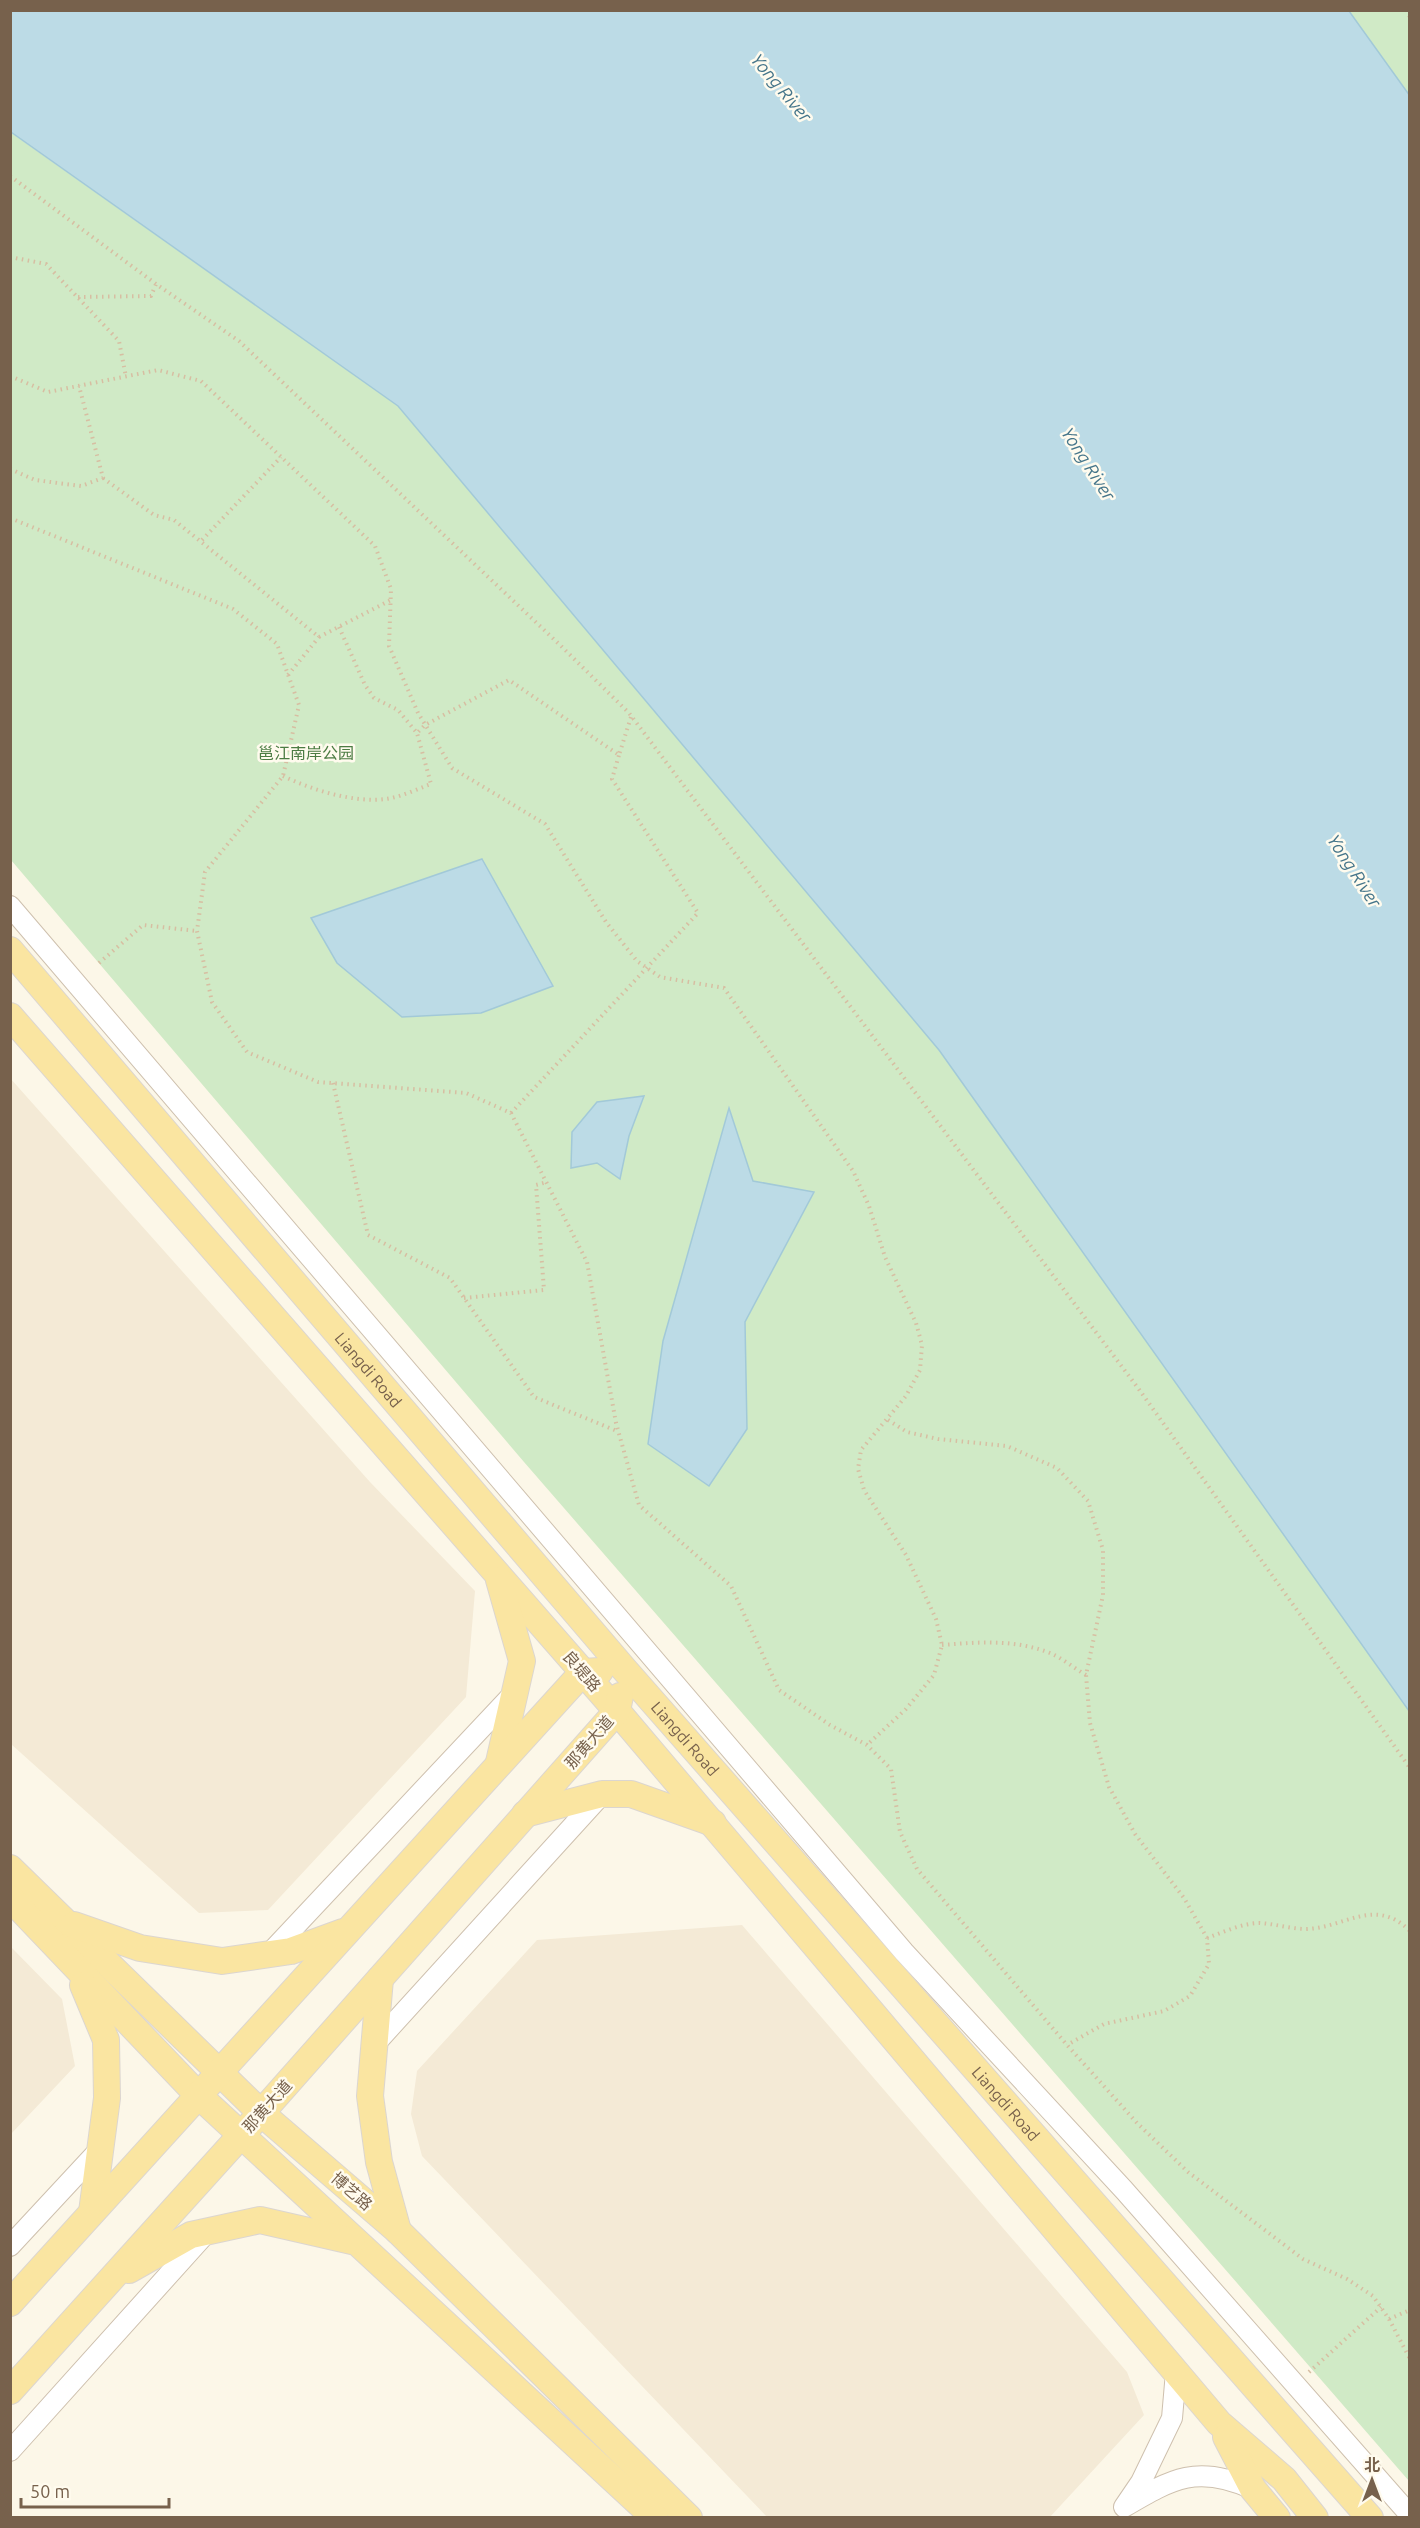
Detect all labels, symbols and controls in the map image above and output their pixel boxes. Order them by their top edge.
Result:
water label: Yong River [747,49,817,126]
water label: Yong River [1058,423,1120,505]
park label: 邕江南岸公园 [258,744,354,762]
water label: Yong River [1324,830,1386,912]
street label: Liangdi Road [332,1329,405,1411]
street label: 良堤路 [559,1647,605,1695]
street label: Liangdi Road [648,1698,722,1779]
street label: 那黄大道 [561,1712,617,1772]
street label: Liangdi Road [969,2063,1043,2144]
street label: 那黄大道 [239,2076,295,2136]
street label: 博艺路 [328,2168,376,2214]
north arrow [1342,2450,1402,2510]
text: 北 [1364,2456,1380,2474]
scale bar [21,2471,170,2509]
text: 50 m [30,2481,70,2501]

